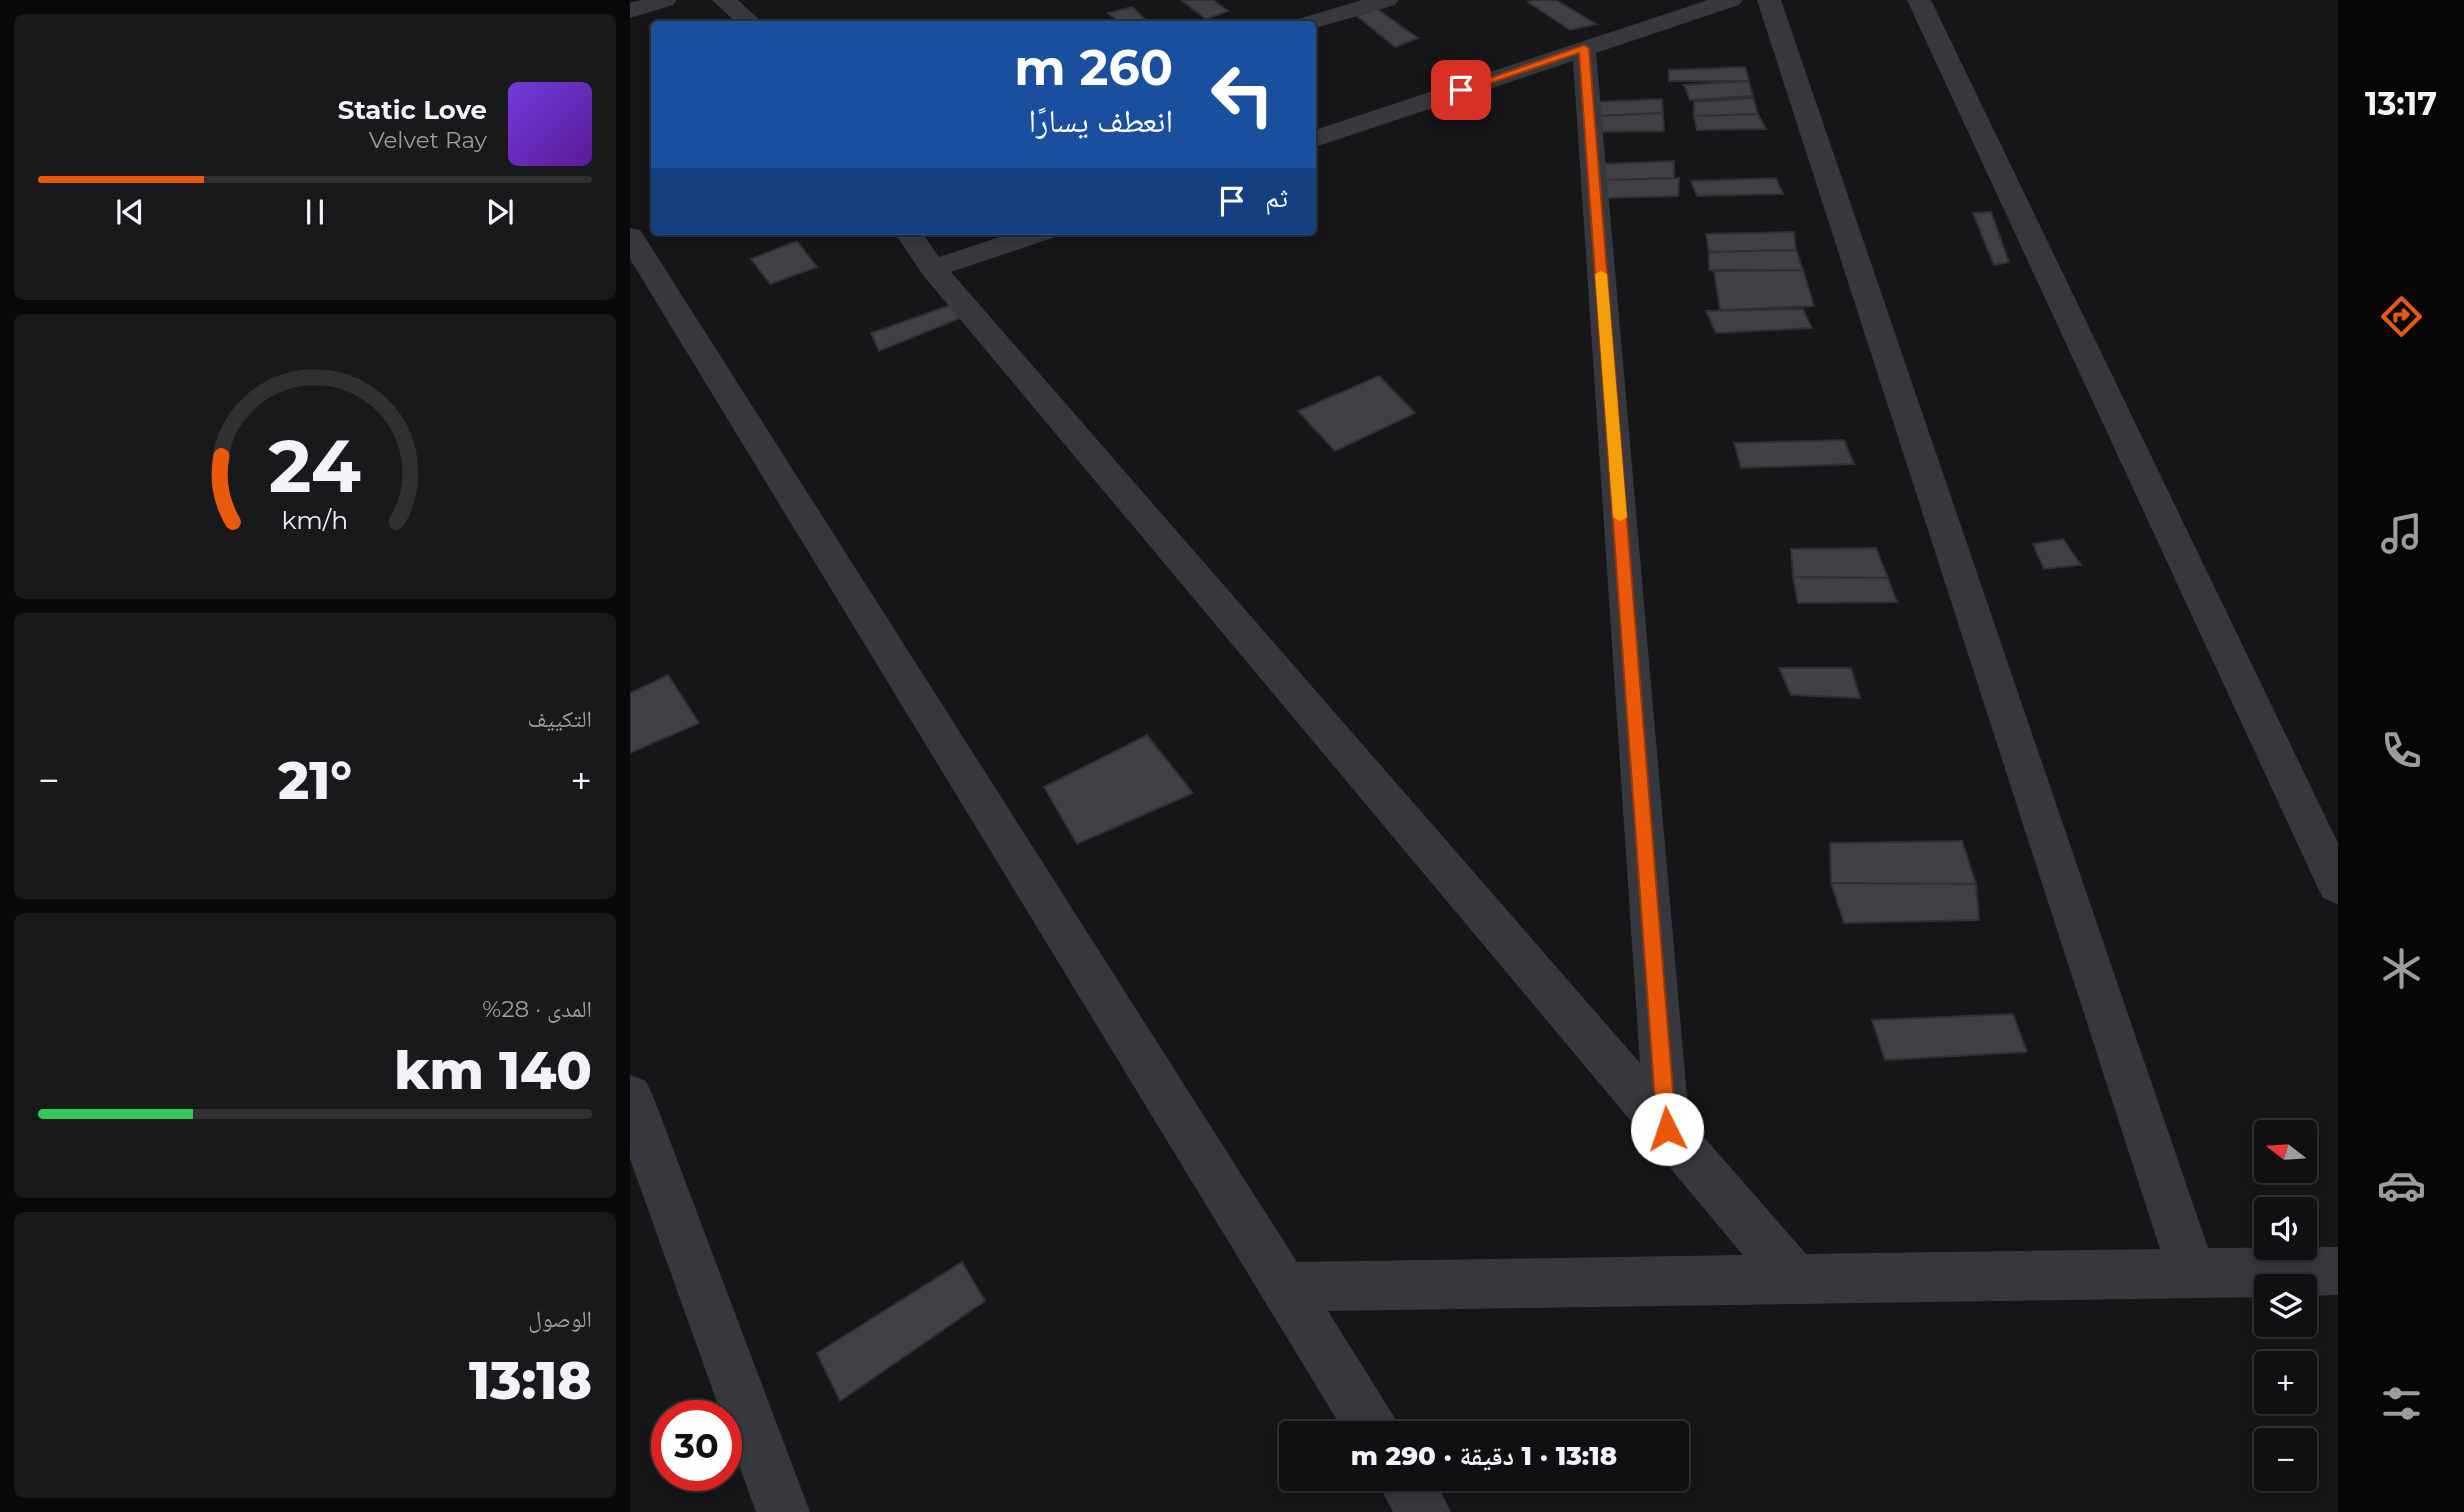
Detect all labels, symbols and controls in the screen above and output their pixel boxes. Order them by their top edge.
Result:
text: 260 m [1014,38,1173,97]
icon: left [1197,49,1288,140]
pin [1431,60,1491,120]
icon: arrive [1442,71,1480,109]
text: 13:17 [2365,84,2437,123]
text: Static Love [338,94,487,126]
text: انعطف يسارًا [1028,101,1173,140]
text: Velvet Ray [369,126,487,154]
icon: arrive [1213,182,1251,220]
text: ثم [1265,182,1288,214]
icon: previous [111,193,149,231]
icon: pause [296,193,334,231]
icon: next [481,193,519,231]
icon: directions [2377,292,2426,341]
text: 24 [269,423,361,511]
text: km/h [282,505,348,535]
icon: music [2377,509,2426,558]
text: التكييف [527,705,592,733]
icon: phone [2377,726,2426,775]
text: 21° [278,749,352,812]
text: − [38,757,60,804]
text: + [570,757,592,804]
icon: climate [2377,944,2426,993]
text: المدى · 28% [482,995,592,1023]
text: 140 km [394,1039,592,1102]
position arrow [1630,1092,1704,1166]
north arrow [2254,1120,2317,1183]
map controls [2254,1120,2317,1491]
icon: car [2377,1161,2426,1210]
button: sound [2254,1197,2317,1260]
button: layers [2254,1274,2317,1337]
text: الوصول [528,1305,592,1333]
text: 13:18 [469,1349,592,1412]
button: + [2254,1351,2317,1414]
icon: filters [2377,1379,2426,1428]
speed limit sign: 30 [651,1400,742,1491]
button: − [2254,1428,2317,1491]
text: 13:18 · 1 دقيقة · 290 m [1351,1440,1617,1472]

